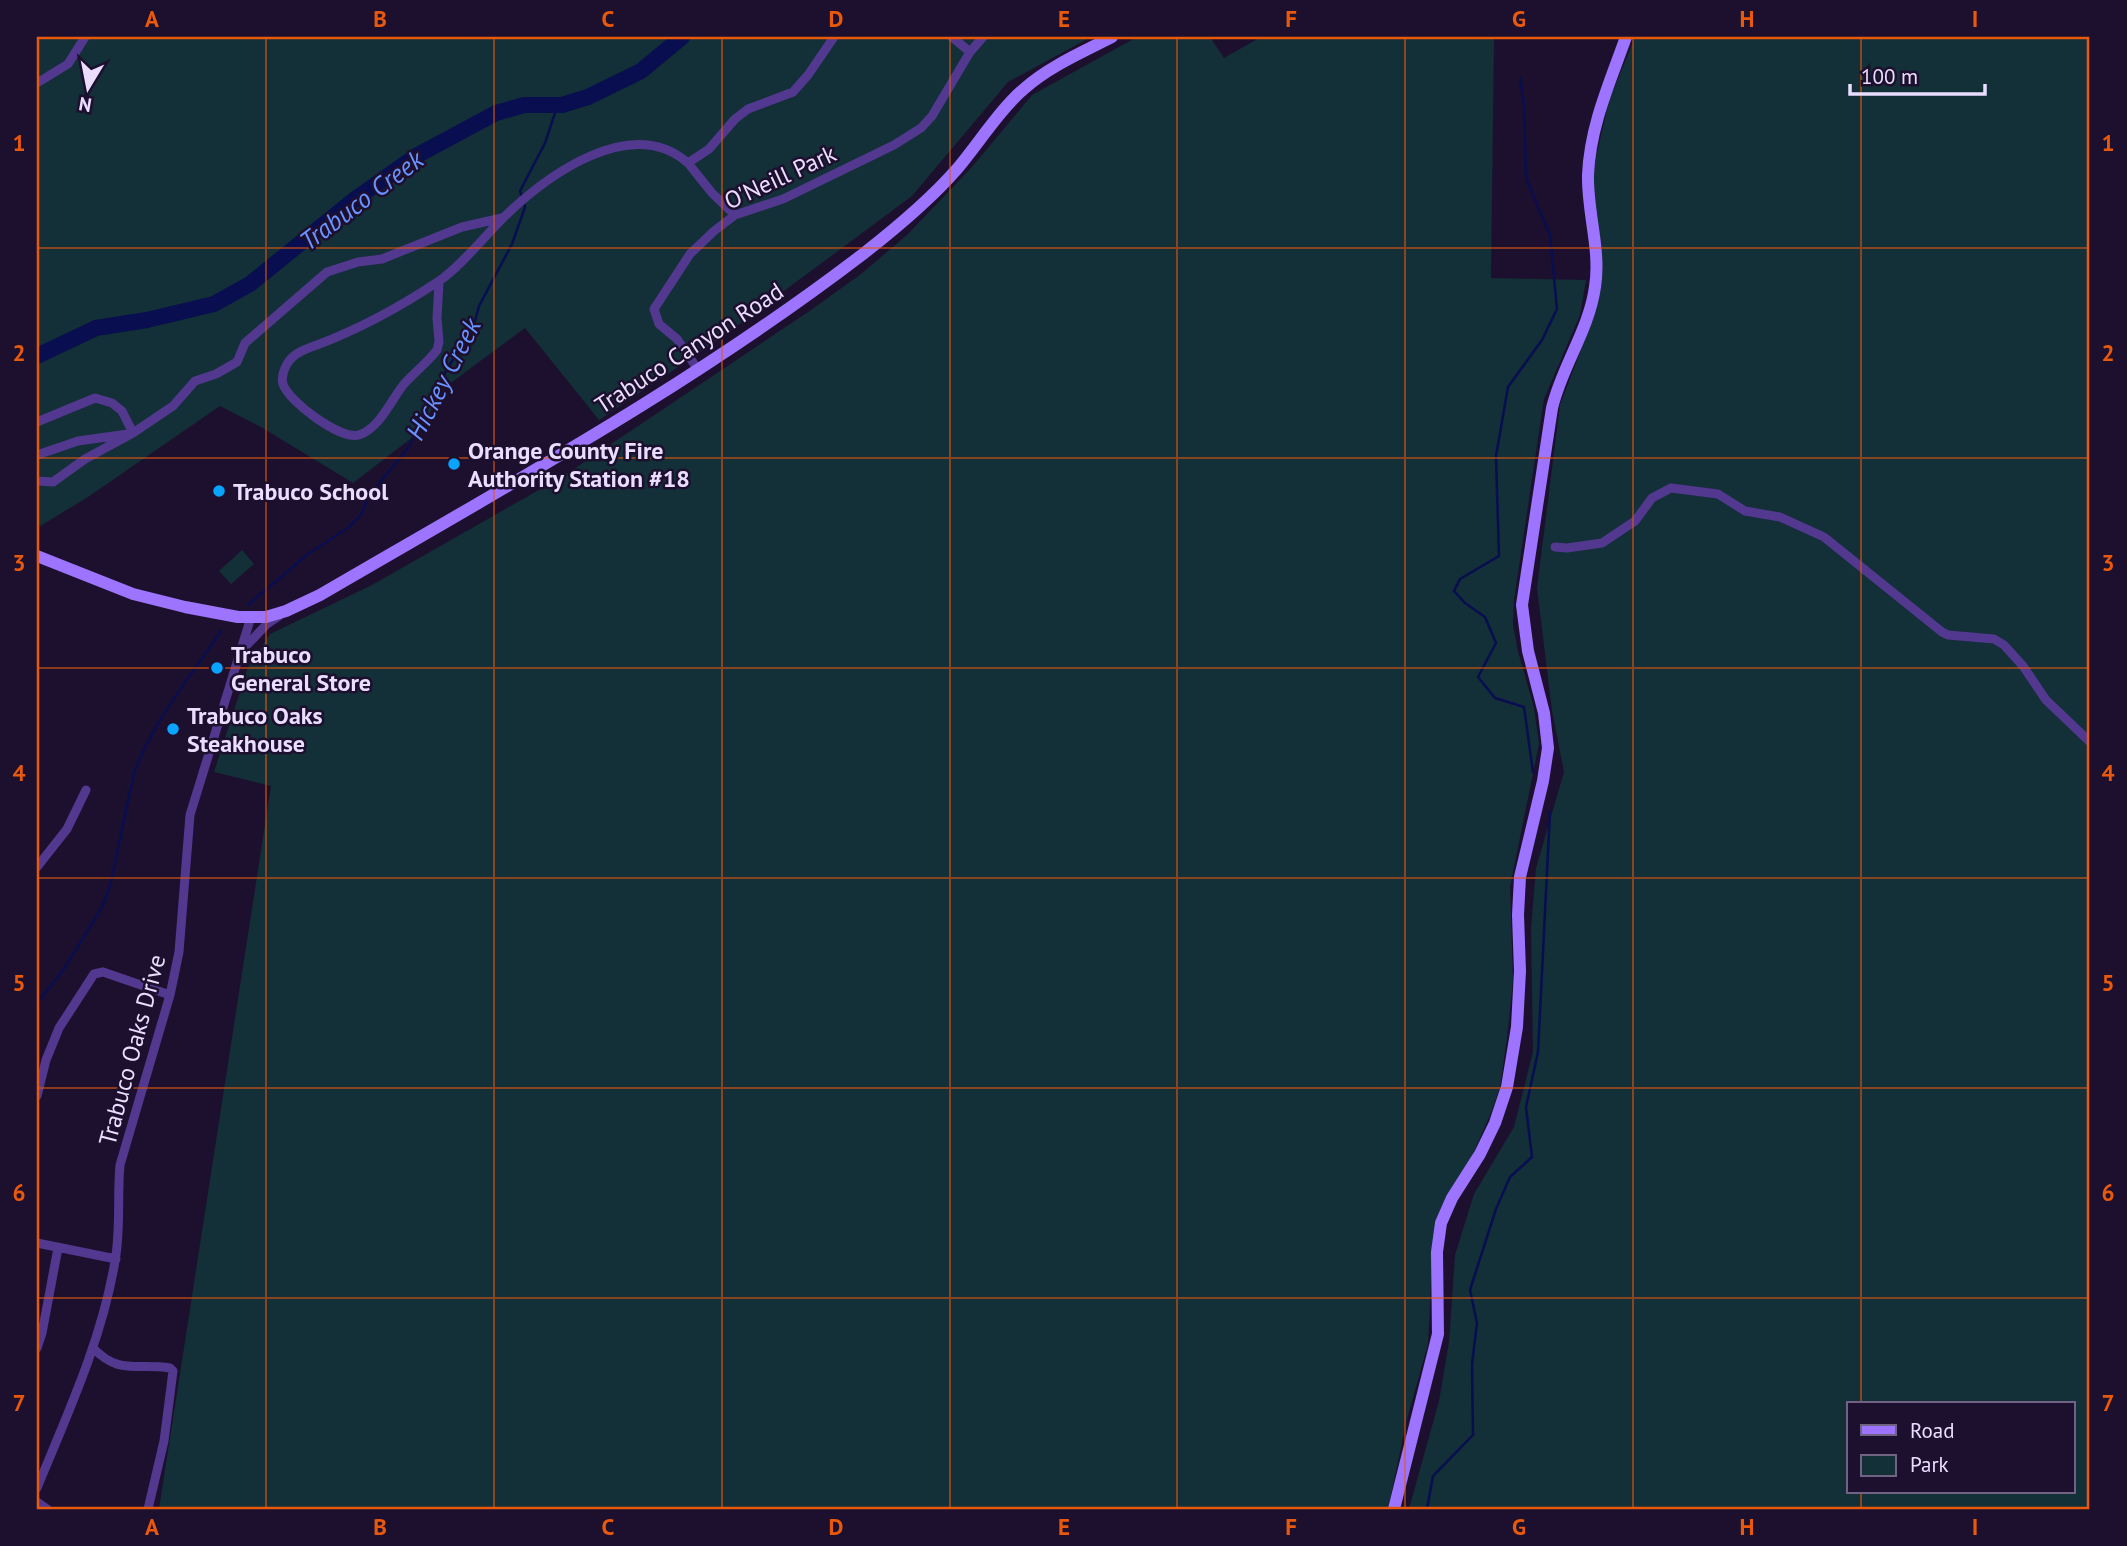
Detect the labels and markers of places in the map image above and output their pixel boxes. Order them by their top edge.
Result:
place label: Orange County Fire Authority Station #18 [468,435,690,494]
marker: Orange County Fire Authority Station #18 [446,456,462,472]
place label: Trabuco School [233,476,389,507]
marker: Trabuco School [211,483,227,499]
place label: Trabuco General Store [231,639,371,698]
marker: Trabuco General Store [209,660,225,676]
place label: Trabuco Oaks Steakhouse [187,700,323,759]
marker: Trabuco Oaks Steakhouse [165,721,181,737]

